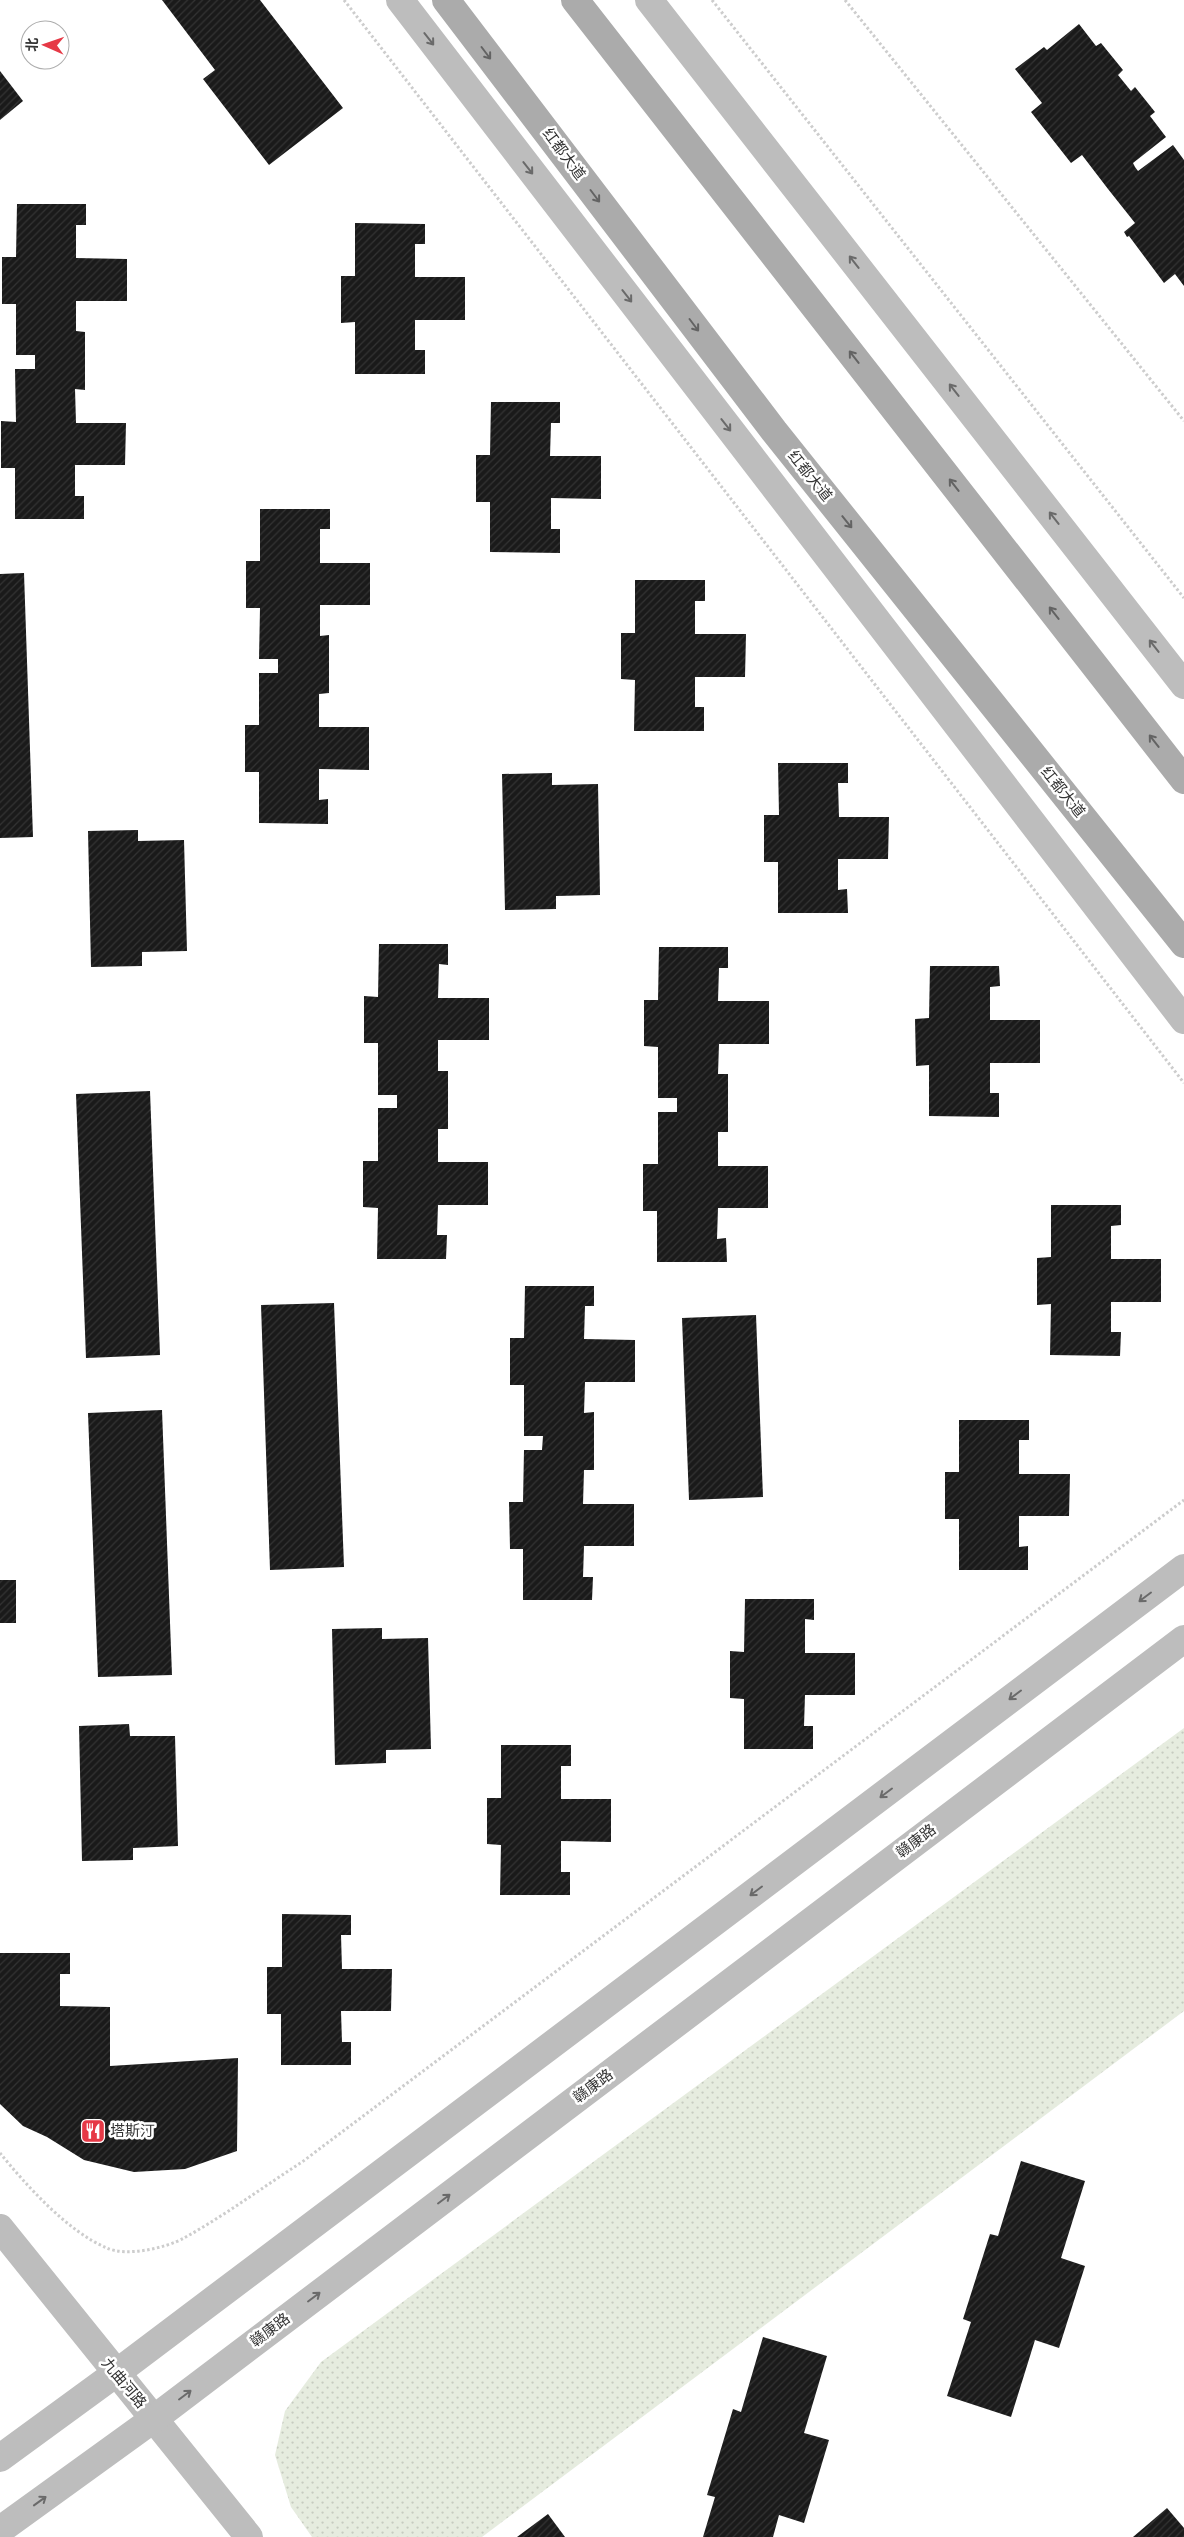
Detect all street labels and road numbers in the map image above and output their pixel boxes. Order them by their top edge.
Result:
street label: 红都大道 [539,124,590,183]
street label: 红都大道 [784,446,837,505]
street label: 红都大道 [1037,762,1090,821]
street label: 赣康路 [892,1819,939,1862]
street label: 赣康路 [569,2064,616,2107]
street label: 赣康路 [246,2308,293,2351]
street label: 九曲河路 [98,2354,151,2412]

